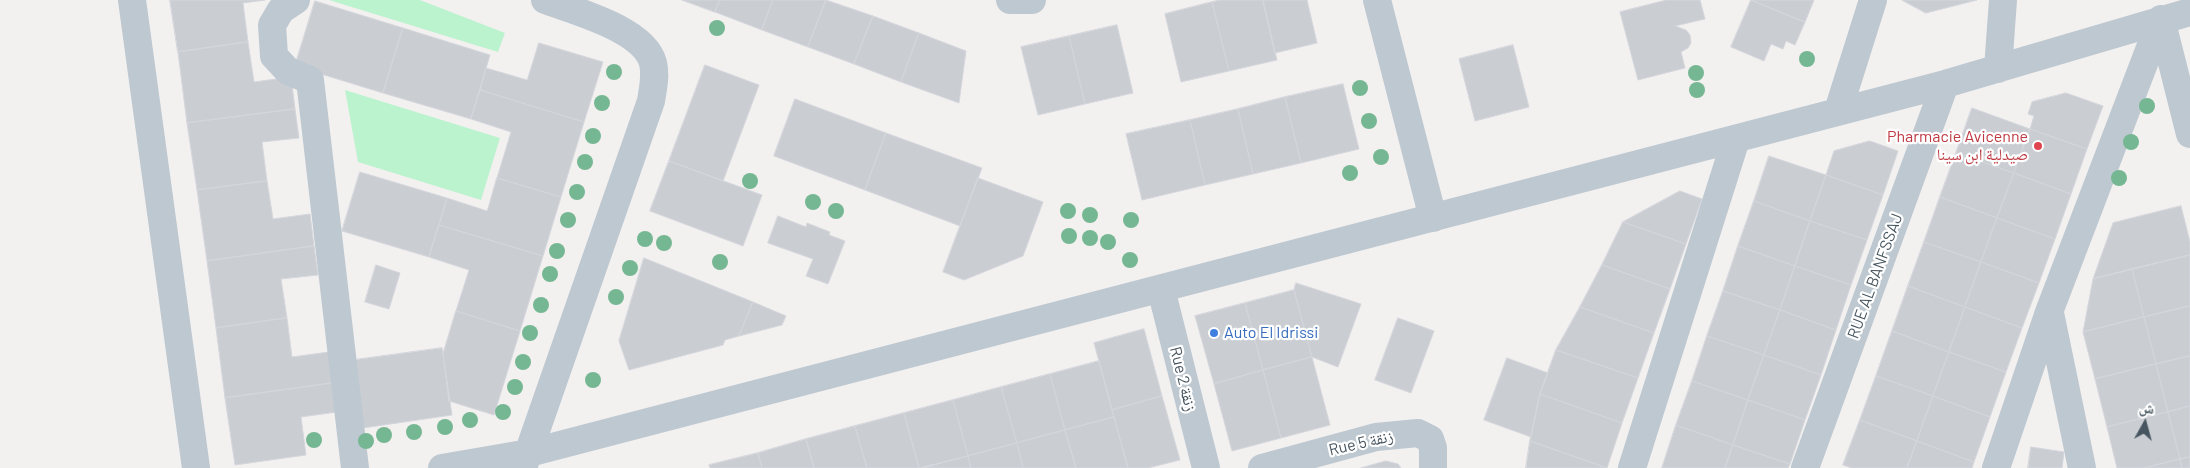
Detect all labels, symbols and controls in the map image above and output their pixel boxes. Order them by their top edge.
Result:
place label: Pharmacie Avicenne صيدلية ابن سينا [1887,127,2028,165]
marker: Pharmacie Avicenne صيدلية ابن سينا [2032,140,2044,152]
street label: RUE AL BANFSSAJ [1843,211,1907,341]
place label: Auto El Idrissi [1224,323,1318,343]
marker: Auto El Idrissi [1208,327,1220,339]
street label: Rue 2 زنقة [1166,345,1200,413]
north arrow [2120,398,2170,448]
text: ش [2138,398,2155,417]
street label: Rue 5 زنقة [1327,426,1395,460]

